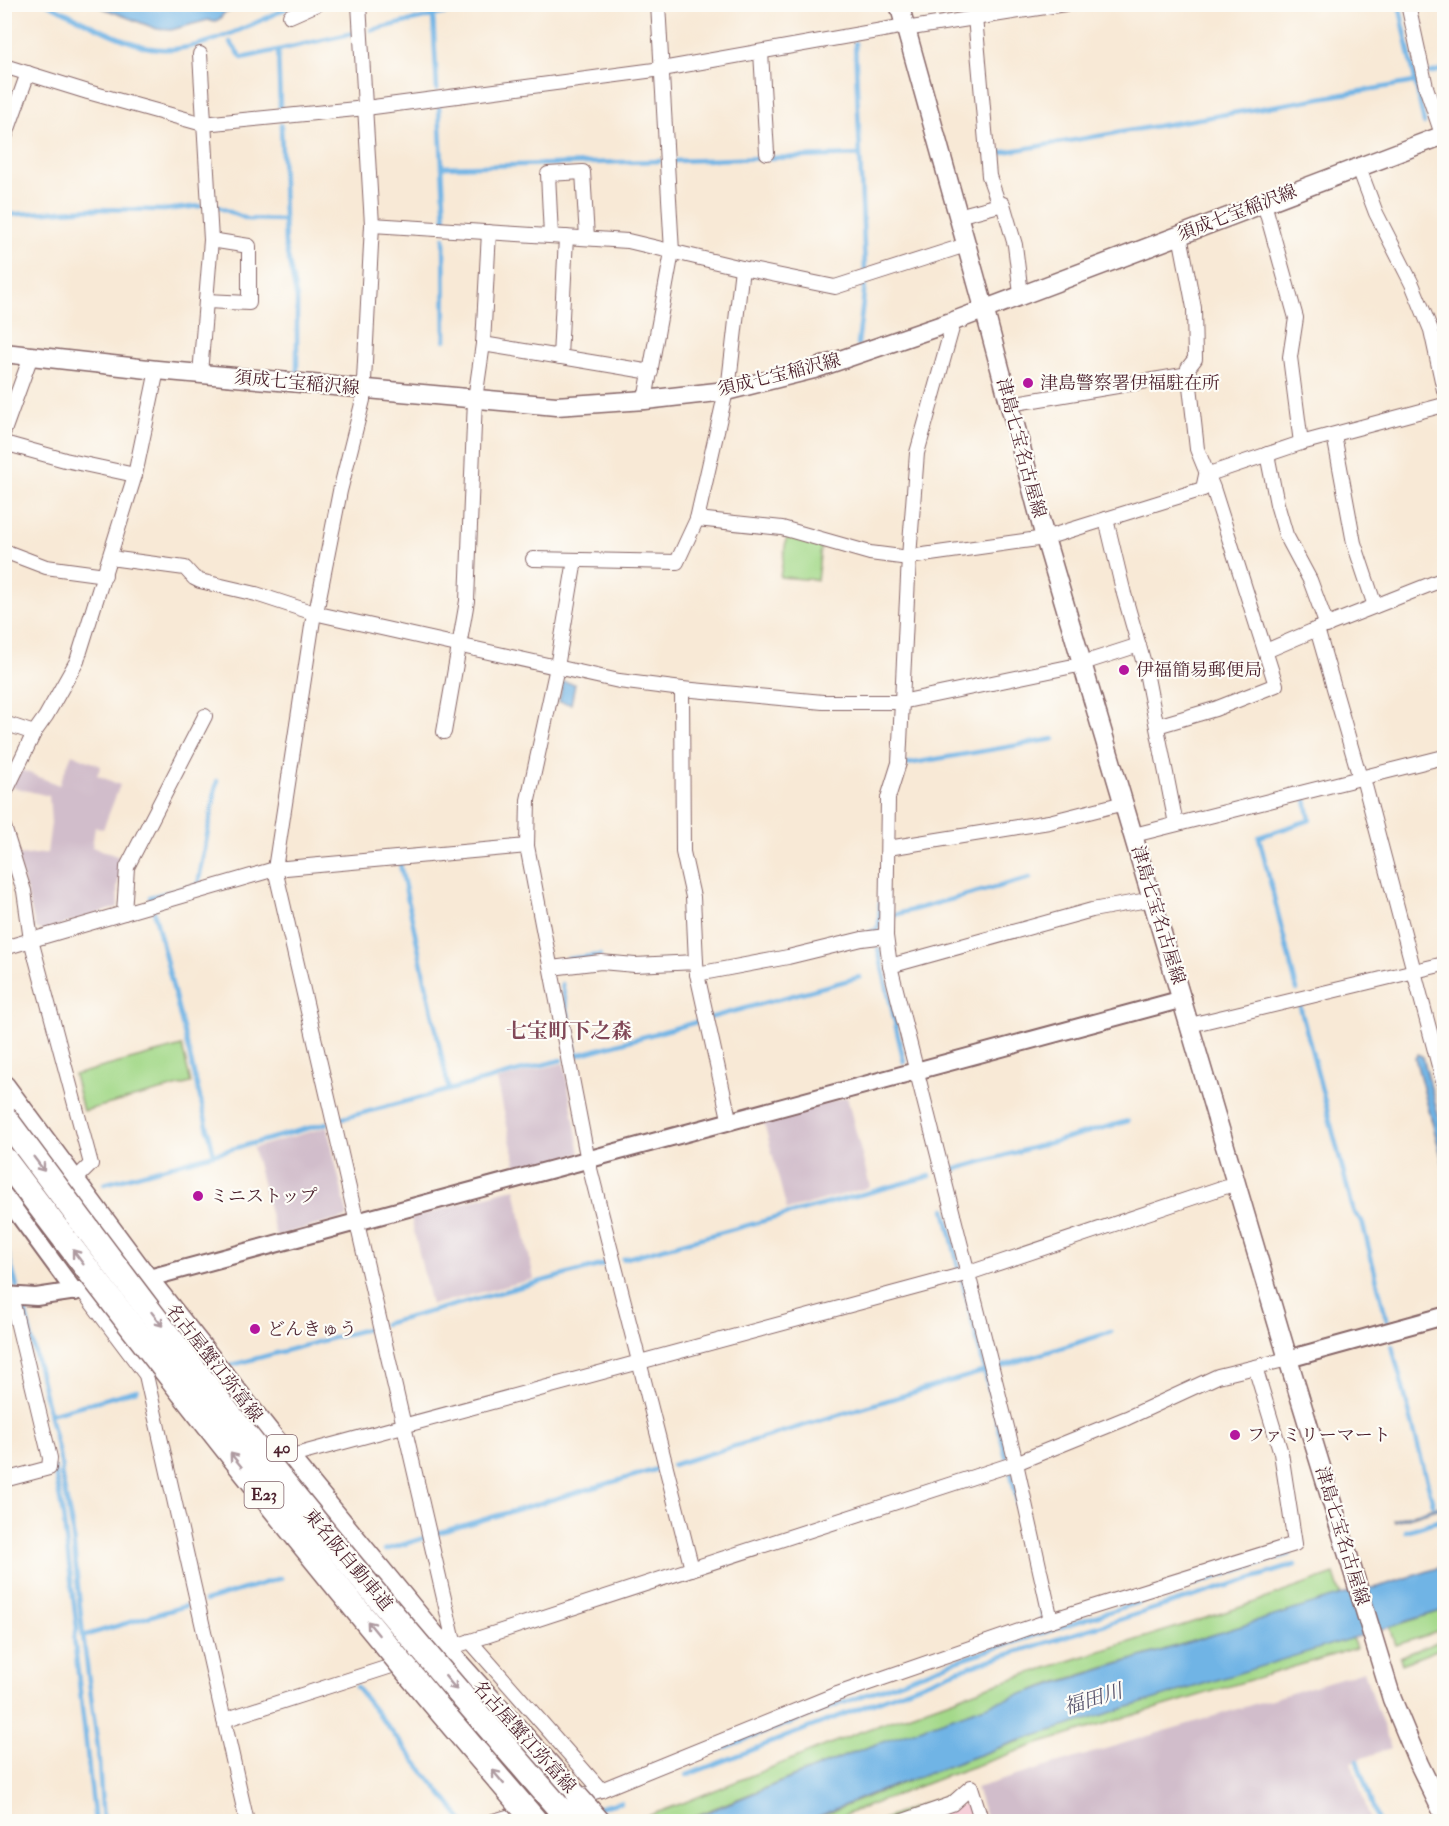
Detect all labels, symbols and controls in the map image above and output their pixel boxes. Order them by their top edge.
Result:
street label: 須成七宝稲沢線 [1174,180,1300,246]
street label: 須成七宝稲沢線 [715,349,843,401]
street label: 須成七宝稲沢線 [233,366,361,400]
place label: 津島警察署伊福駐在所 [1040,372,1220,395]
street label: 津島七宝名古屋線 [991,375,1051,521]
marker: 津島警察署伊福駐在所 [1021,376,1035,390]
place label: 伊福簡易郵便局 [1136,659,1262,682]
marker: 伊福簡易郵便局 [1117,663,1131,677]
street label: 津島七宝名古屋線 [1126,843,1190,987]
district label: 七宝町下之森 [506,1018,632,1045]
one-way arrow [33,1155,46,1171]
place label: ミニストップ [210,1185,317,1208]
marker: ミニストップ [191,1189,205,1203]
one-way arrow [72,1249,84,1265]
street label: 名古屋蟹江弥富線 [161,1299,267,1427]
one-way arrow [150,1311,163,1327]
place label: どんきゅう [267,1318,357,1341]
marker: どんきゅう [248,1322,262,1336]
place label: ファミリーマート [1247,1424,1391,1447]
marker: ファミリーマート [1228,1428,1242,1442]
road number: 40 [267,1435,297,1461]
one-way arrow [230,1453,243,1469]
street label: 津島七宝名古屋線 [1310,1464,1374,1608]
road number: E23 [244,1482,284,1508]
street label: 東名阪自動車道 [299,1504,397,1616]
one-way arrow [366,1620,379,1636]
one-way arrow [444,1675,458,1690]
street label: 名古屋蟹江弥富線 [467,1676,581,1798]
water label: 福田川 [1061,1678,1127,1720]
one-way arrow [491,1770,505,1785]

